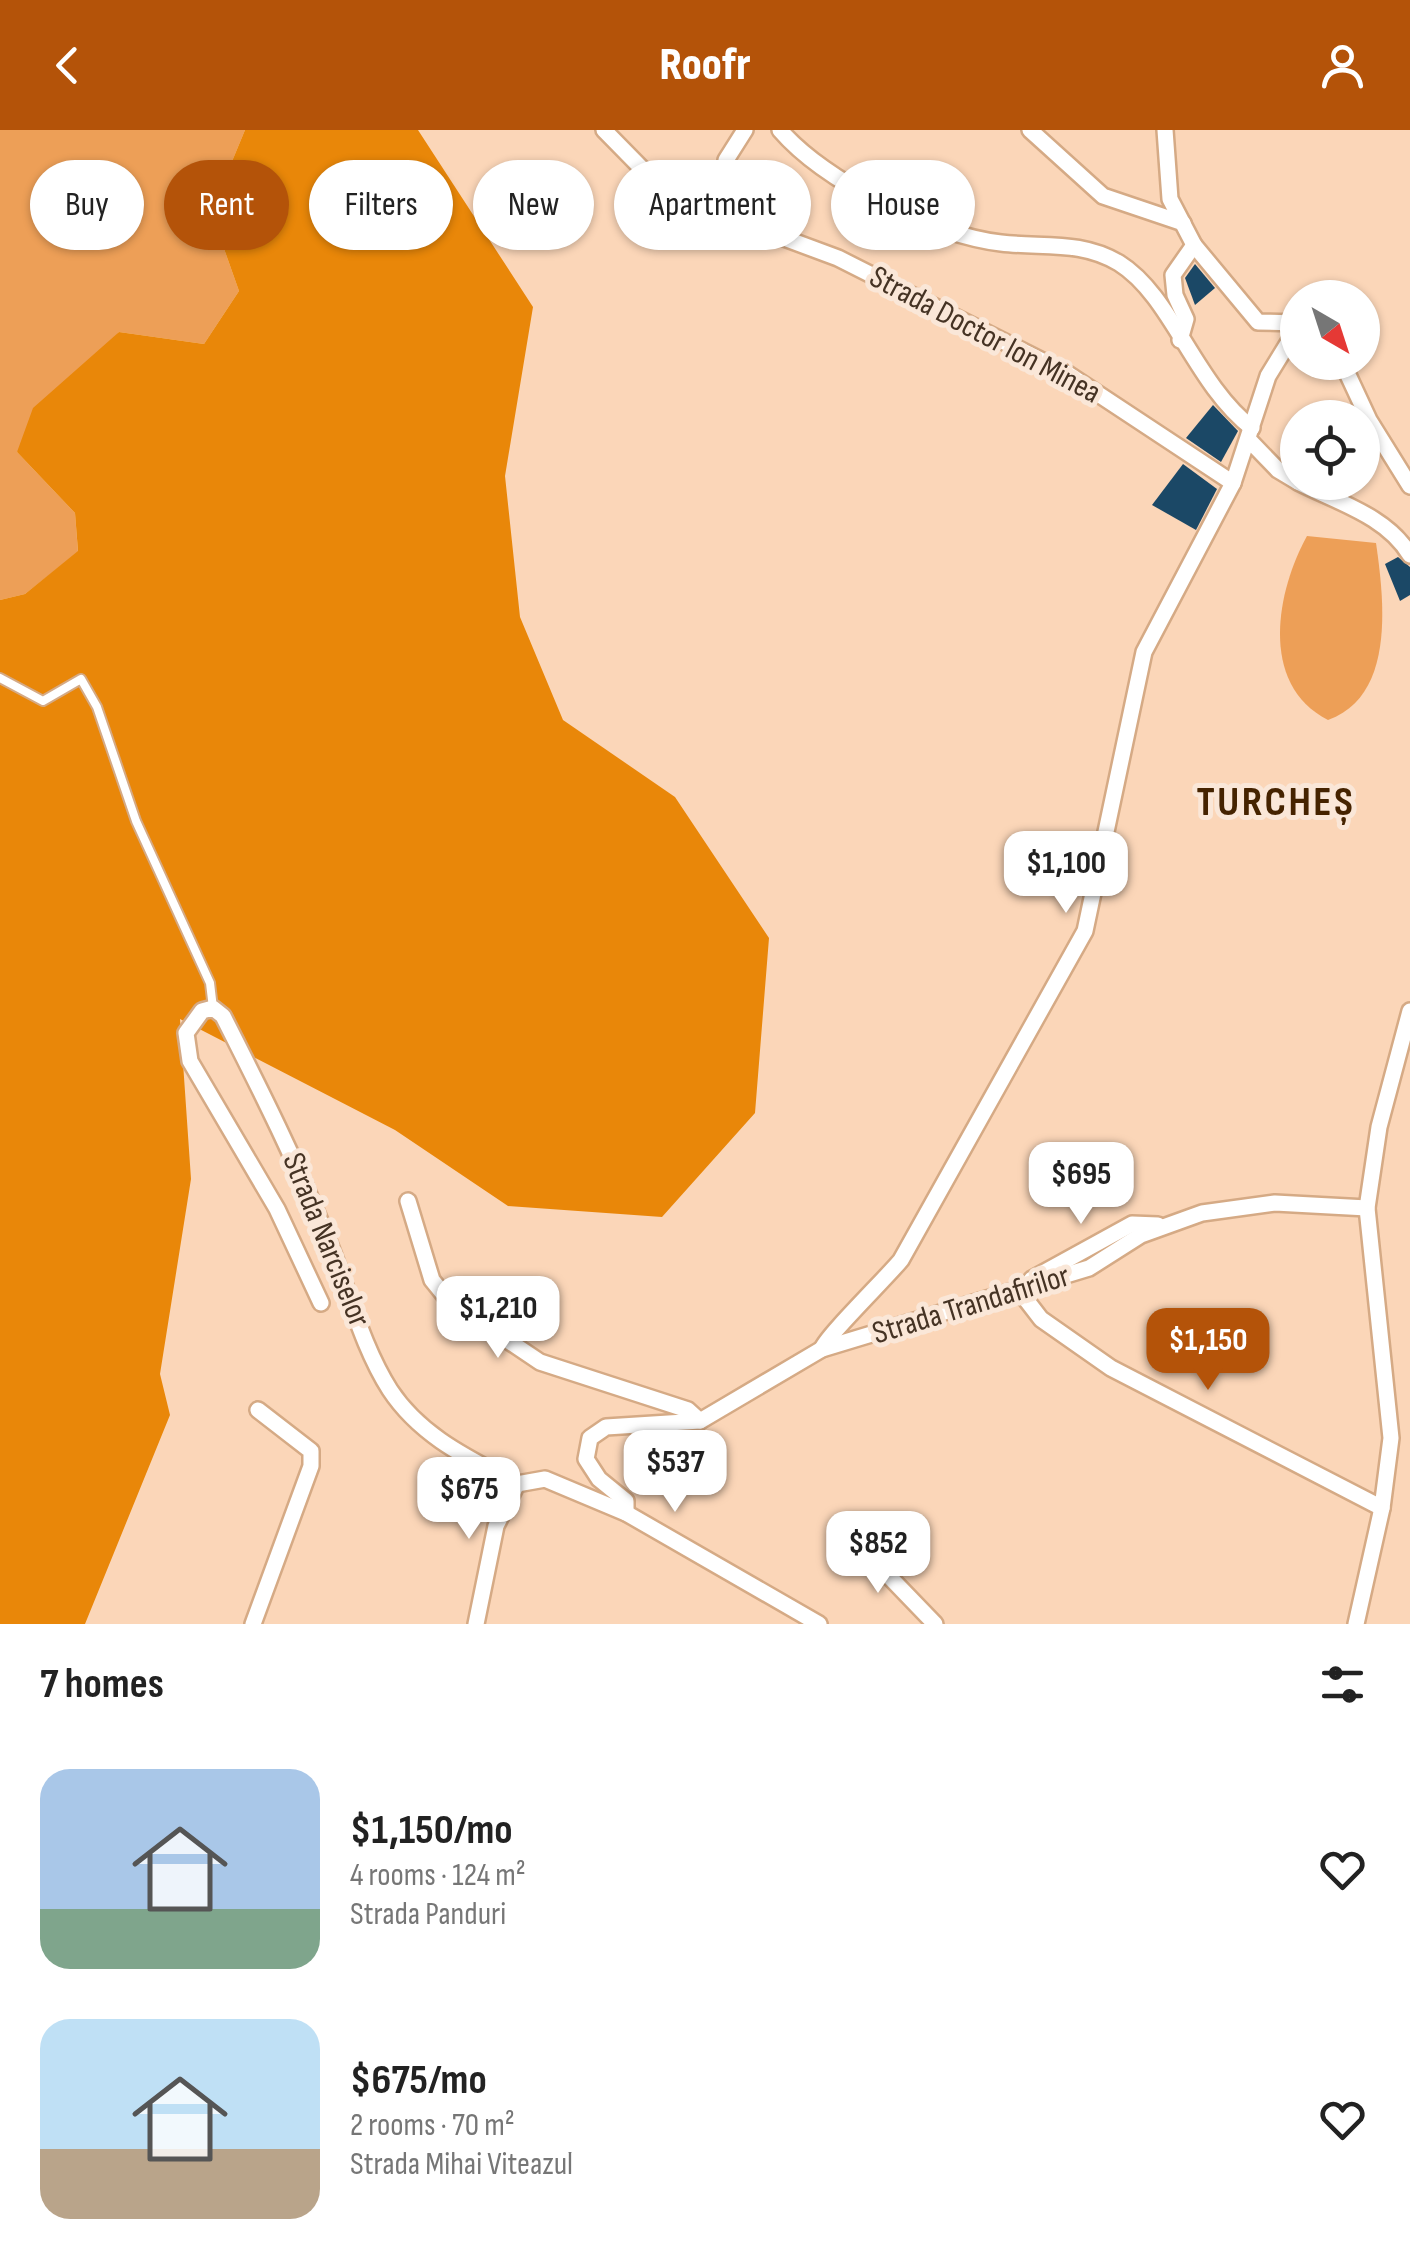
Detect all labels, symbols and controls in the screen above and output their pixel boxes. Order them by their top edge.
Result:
icon: back [40,38,95,93]
text: Roofr [659,38,751,93]
icon: person [1315,38,1370,93]
chip: Buy [30,160,144,250]
chip: Rent [164,160,289,250]
chip: Filters [309,160,453,250]
chip: New [473,160,594,250]
chip: Apartment [614,160,811,250]
chip: House [831,160,975,250]
street label: Strada Doctor Ion Minea [863,258,1107,412]
north arrow [1280,280,1380,380]
map controls [1280,280,1380,500]
button: locate [1280,400,1380,500]
district label: TURCHEȘ [1197,777,1355,828]
pin: $1,100 [985,831,1147,916]
text: $1,100 [1026,844,1106,883]
pin: $695 [1022,1142,1140,1227]
street label: Strada Narciselor [273,1147,379,1333]
text: $695 [1051,1155,1111,1194]
street label: Strada Trandafirilor [868,1257,1074,1353]
pin: $1,210 [417,1276,579,1361]
text: $1,210 [459,1289,537,1328]
pin: $1,150 [1127,1308,1289,1393]
text: $1,150 [1168,1321,1248,1360]
pin: $537 [616,1430,734,1515]
text: $537 [646,1443,704,1482]
pin: $675 [410,1457,528,1542]
text: $675 [439,1470,499,1509]
pin: $852 [819,1511,937,1596]
text: $852 [848,1524,908,1563]
icon: filters [1315,1657,1370,1712]
text: 7 homes [40,1659,164,1710]
text: $1,150/mo [350,1805,513,1856]
icon: home [120,1809,240,1929]
icon: heart [1315,1842,1370,1897]
text: 4 rooms · 124 m² [350,1856,526,1895]
text: Strada Panduri [350,1895,506,1934]
text: $675/mo [350,2055,487,2106]
icon: home [120,2059,240,2179]
icon: heart [1315,2092,1370,2147]
text: 2 rooms · 70 m² [350,2106,515,2145]
text: Strada Mihai Viteazul [350,2145,573,2184]

